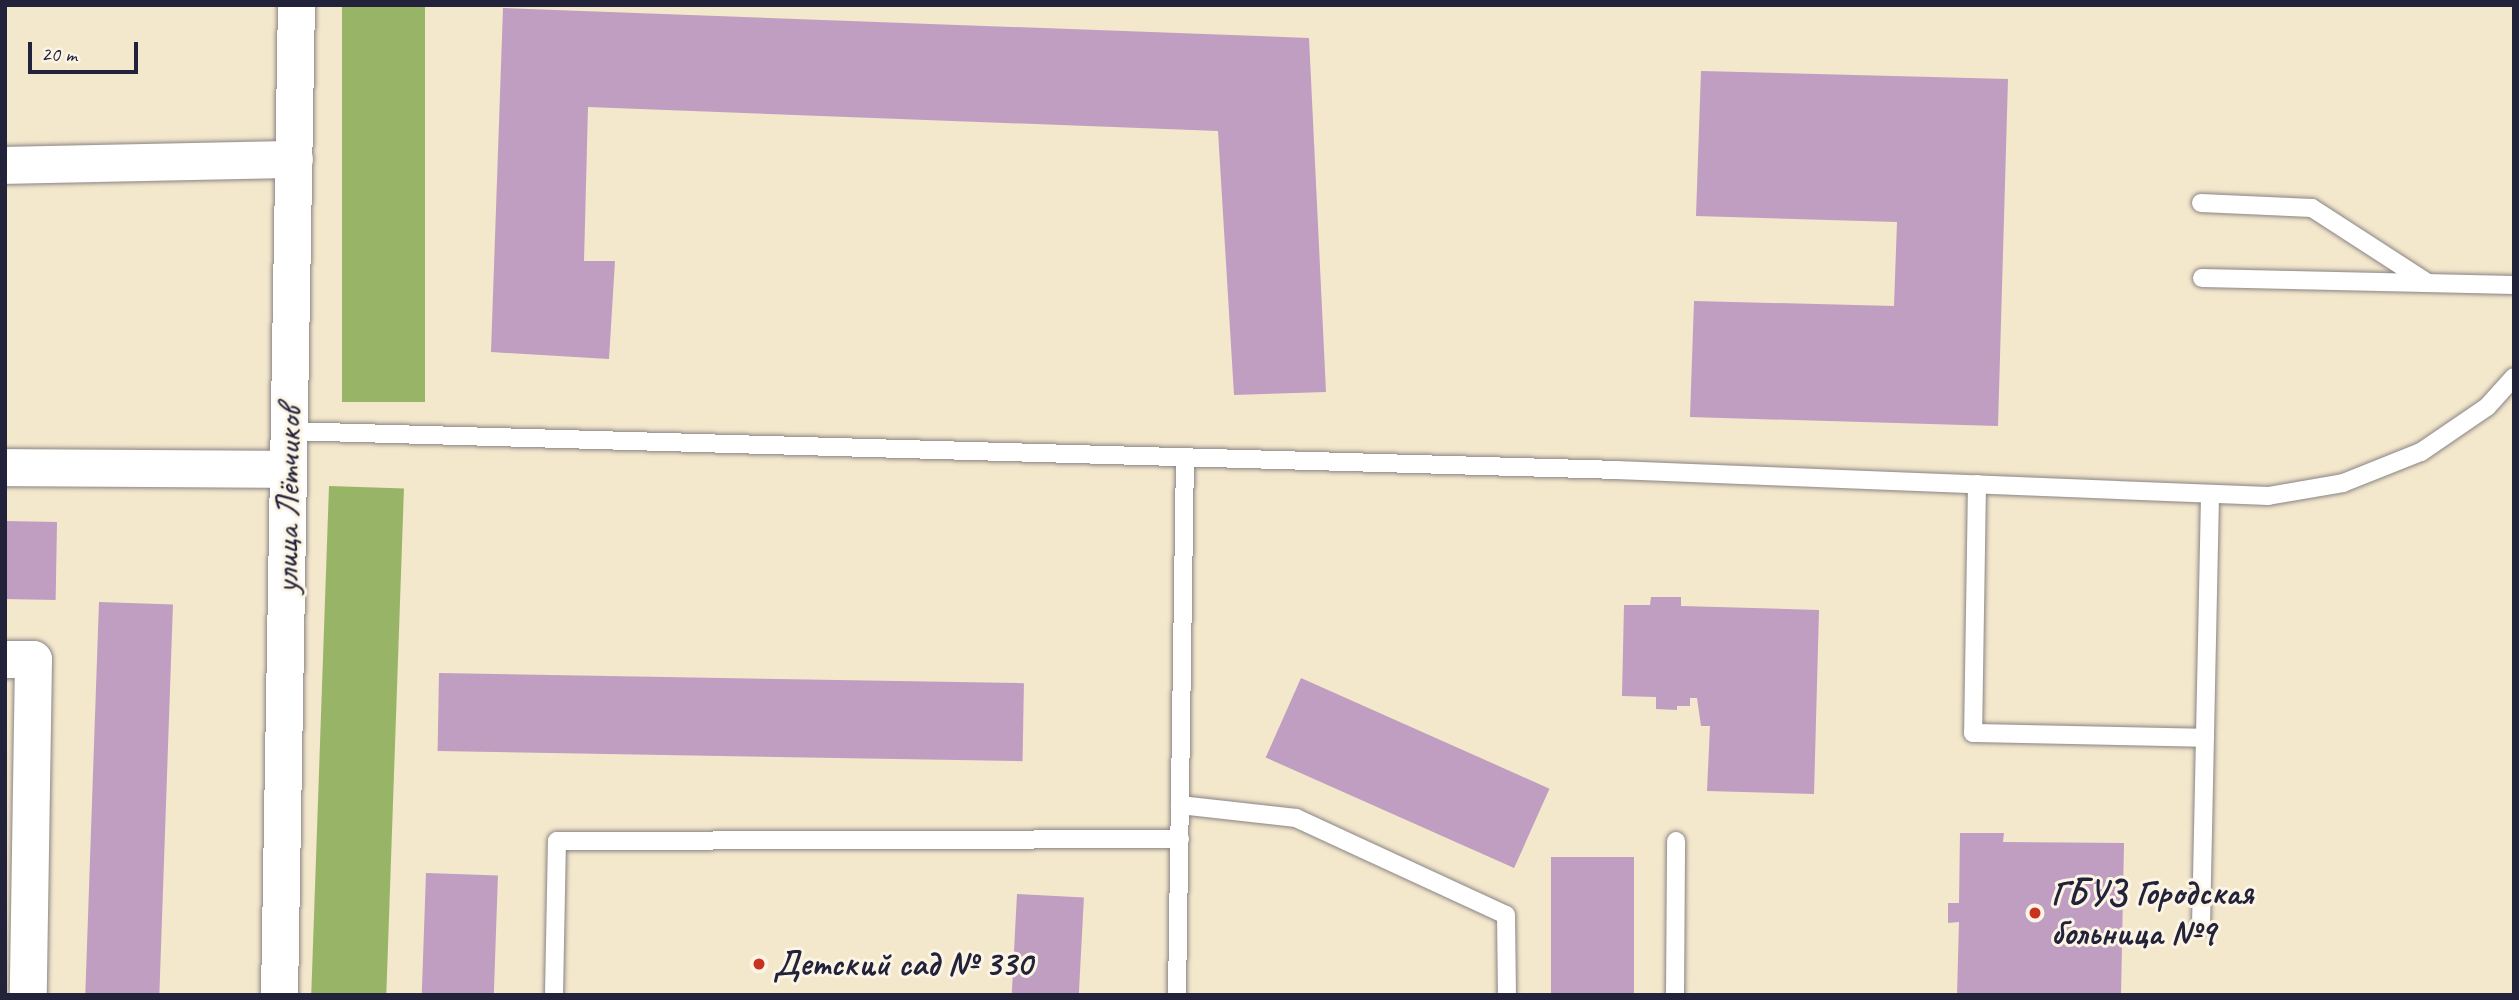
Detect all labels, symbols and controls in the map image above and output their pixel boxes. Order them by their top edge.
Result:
scale bar [32,28,142,72]
text: 20 m [41,41,77,67]
street label: улица Лётчиков [265,406,311,594]
place label: ГБУЗ Городская больница №9 [2051,872,2253,954]
marker: ГБУЗ Городская больница №9 [2025,903,2045,923]
place label: Детский сад № 330 [773,943,1032,985]
marker: Детский сад № 330 [751,956,767,972]

